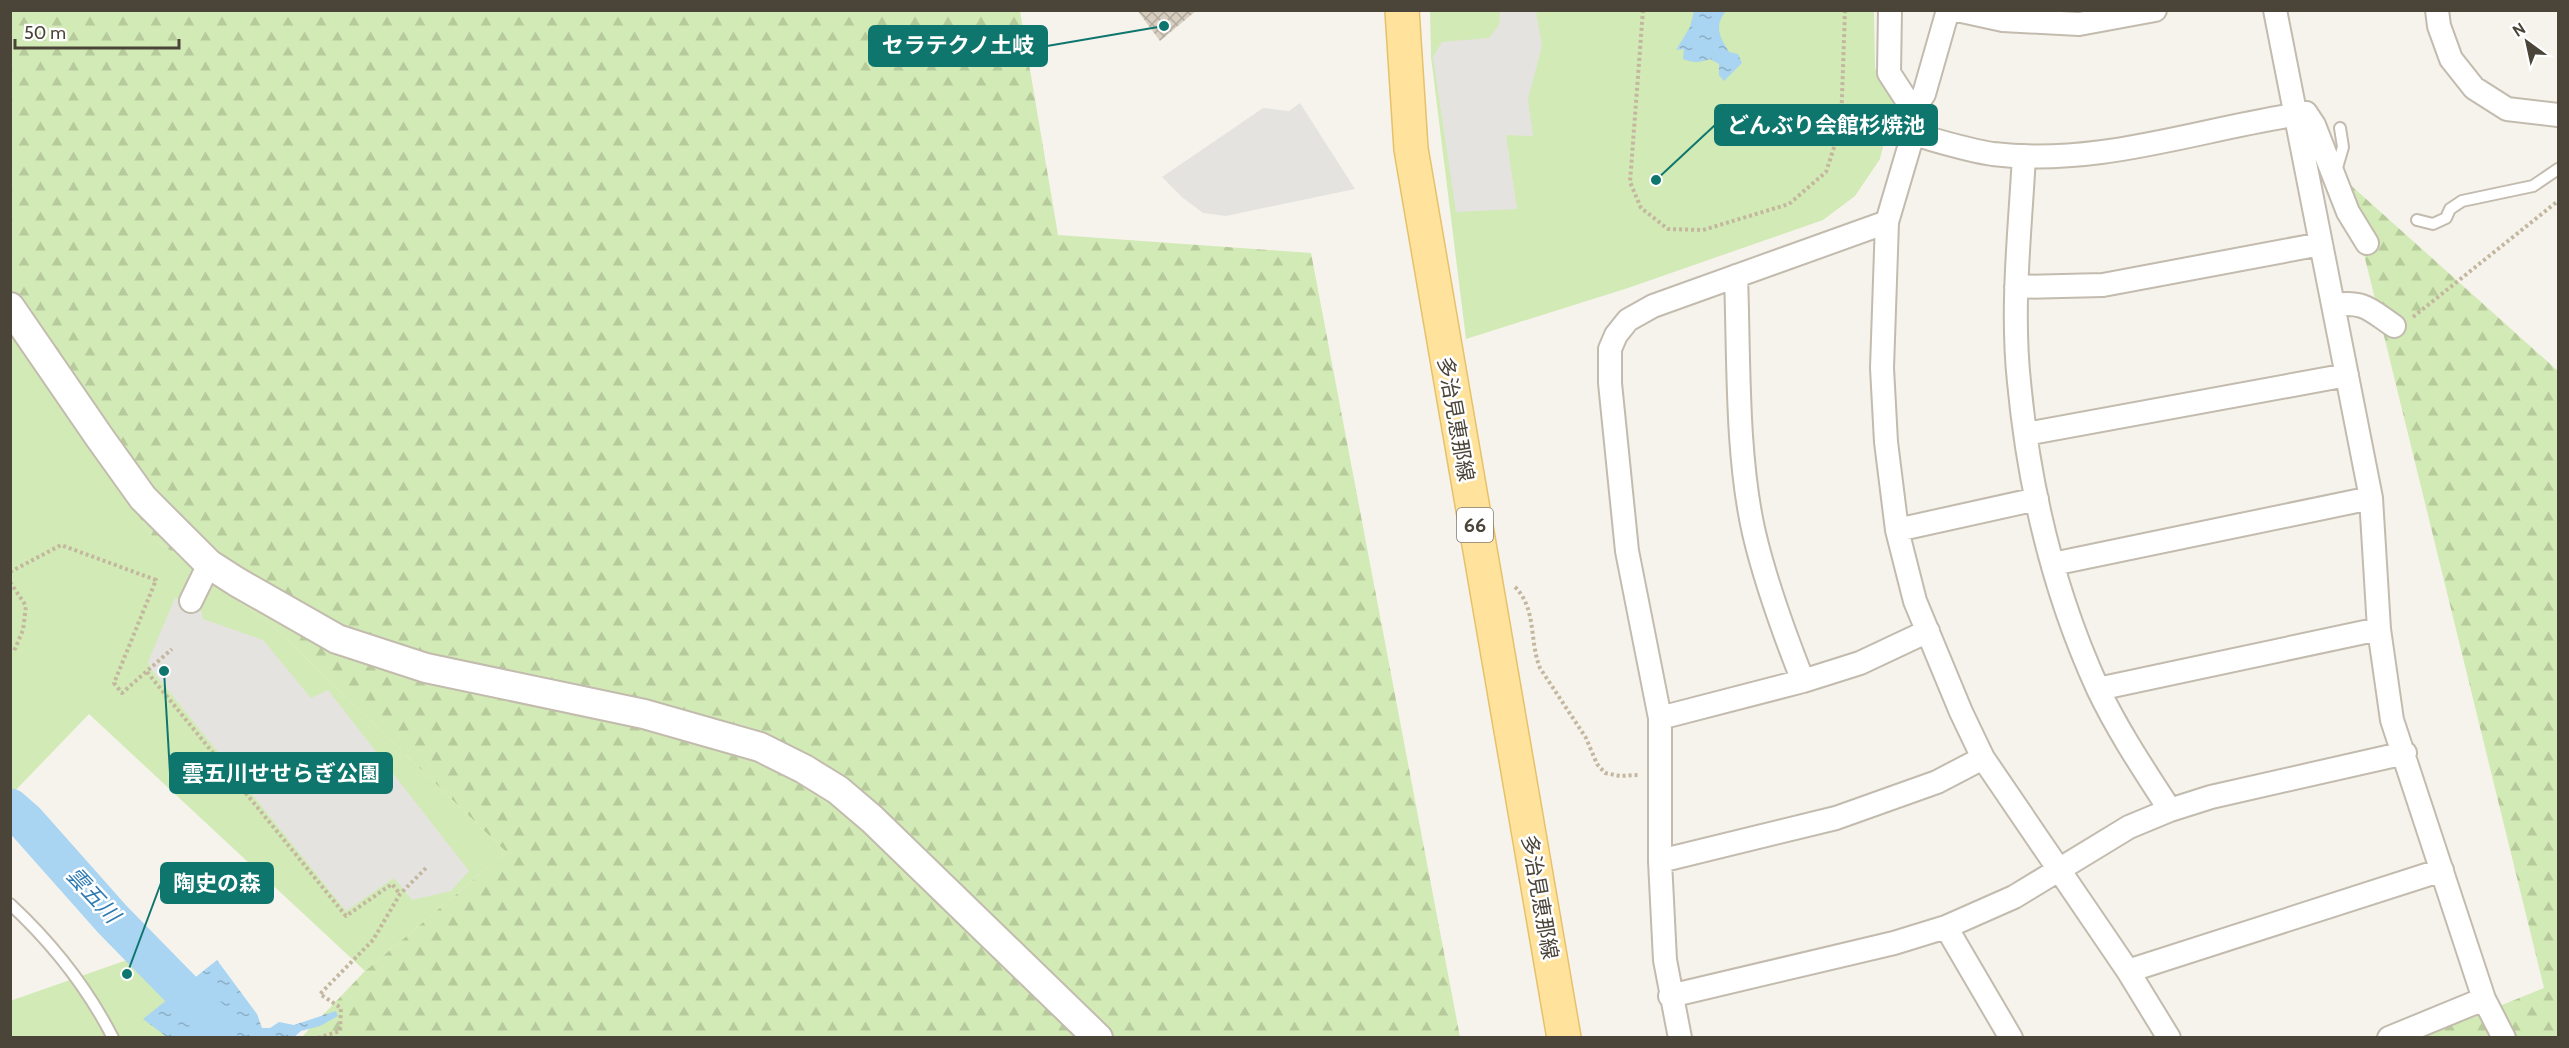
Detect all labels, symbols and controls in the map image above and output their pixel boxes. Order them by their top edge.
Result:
scale bar [15,12,178,50]
north arrow [2497,12,2557,72]
text: N [2509,19,2529,41]
text: 50 m [24,22,66,44]
callout: セラテクノ土岐 [869,26,1047,66]
text: セラテクノ土岐 [882,32,1034,59]
callout: どんぶり会館杉焼池 [1715,105,1937,145]
text: どんぶり会館杉焼池 [1727,112,1925,139]
street label: 多治見恵那線 [1433,355,1479,483]
road number: 66 [1457,508,1493,542]
callout: 雲五川せせらぎ公園 [170,753,392,793]
text: 雲五川せせらぎ公園 [182,760,380,787]
street label: 多治見恵那線 [1517,833,1563,961]
water label: 雲五川 [61,862,127,930]
callout: 陶史の森 [161,863,273,903]
text: 陶史の森 [173,870,261,897]

